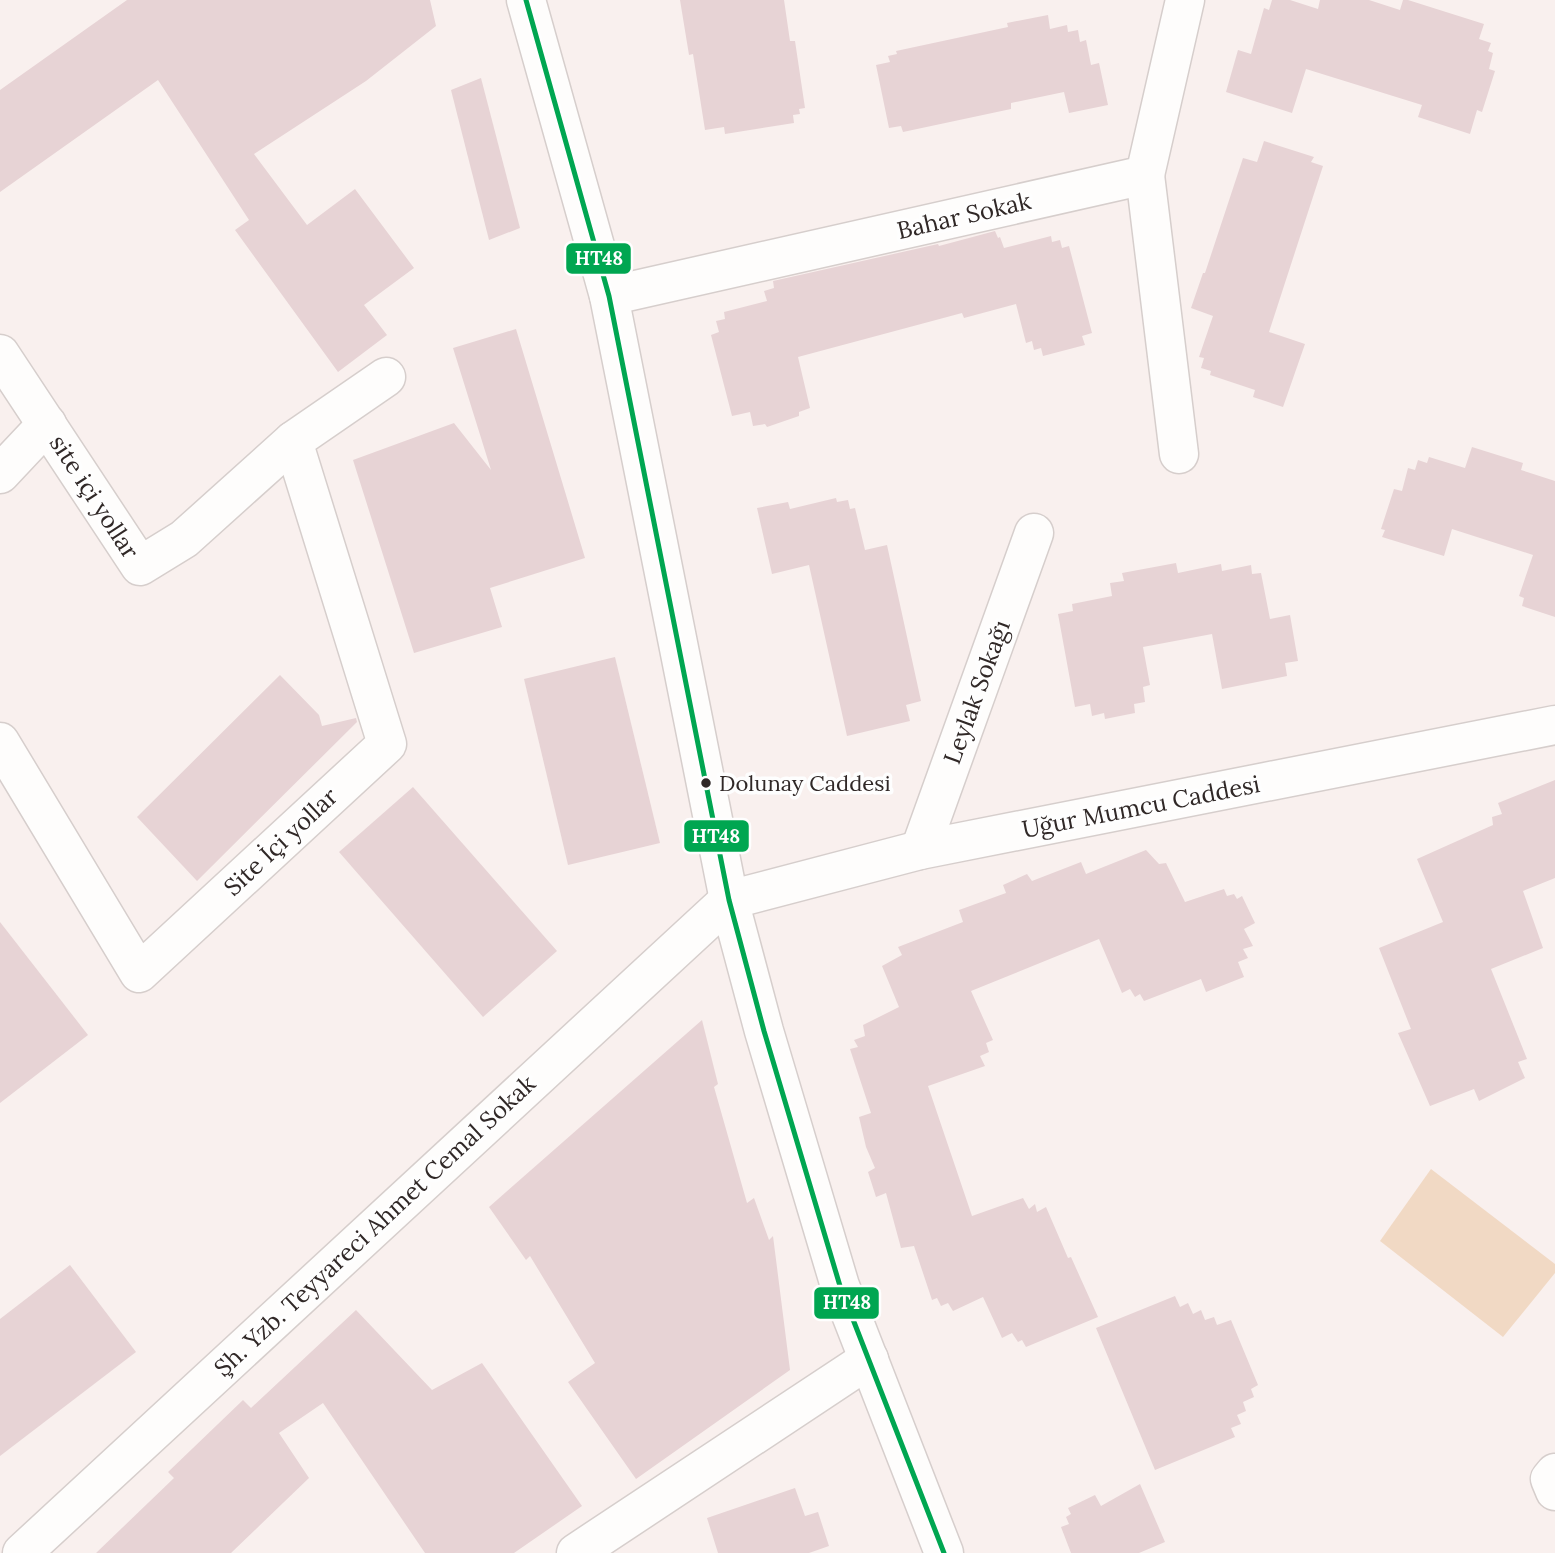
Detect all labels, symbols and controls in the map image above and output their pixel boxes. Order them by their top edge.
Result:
street label: Bahar Sokak [894,185,1034,246]
line badge: HT48 [565,242,632,275]
text: HT48 [575,246,623,270]
street label: site içi yollar [43,429,146,565]
street label: Leylak Sokağı [936,616,1017,768]
street label: Uğur Mumcu Caddesi [1019,768,1262,845]
place label: Dolunay Caddesi [719,769,891,797]
marker: Dolunay Caddesi [699,776,713,790]
street label: Site İçi yollar [217,780,345,902]
line badge: HT48 [683,819,750,853]
text: HT48 [692,824,740,848]
street label: Şh. Yzb. Teyyareci Ahmet Cemal Sokak [207,1068,542,1383]
line badge: HT48 [813,1286,880,1320]
text: HT48 [823,1290,871,1314]

